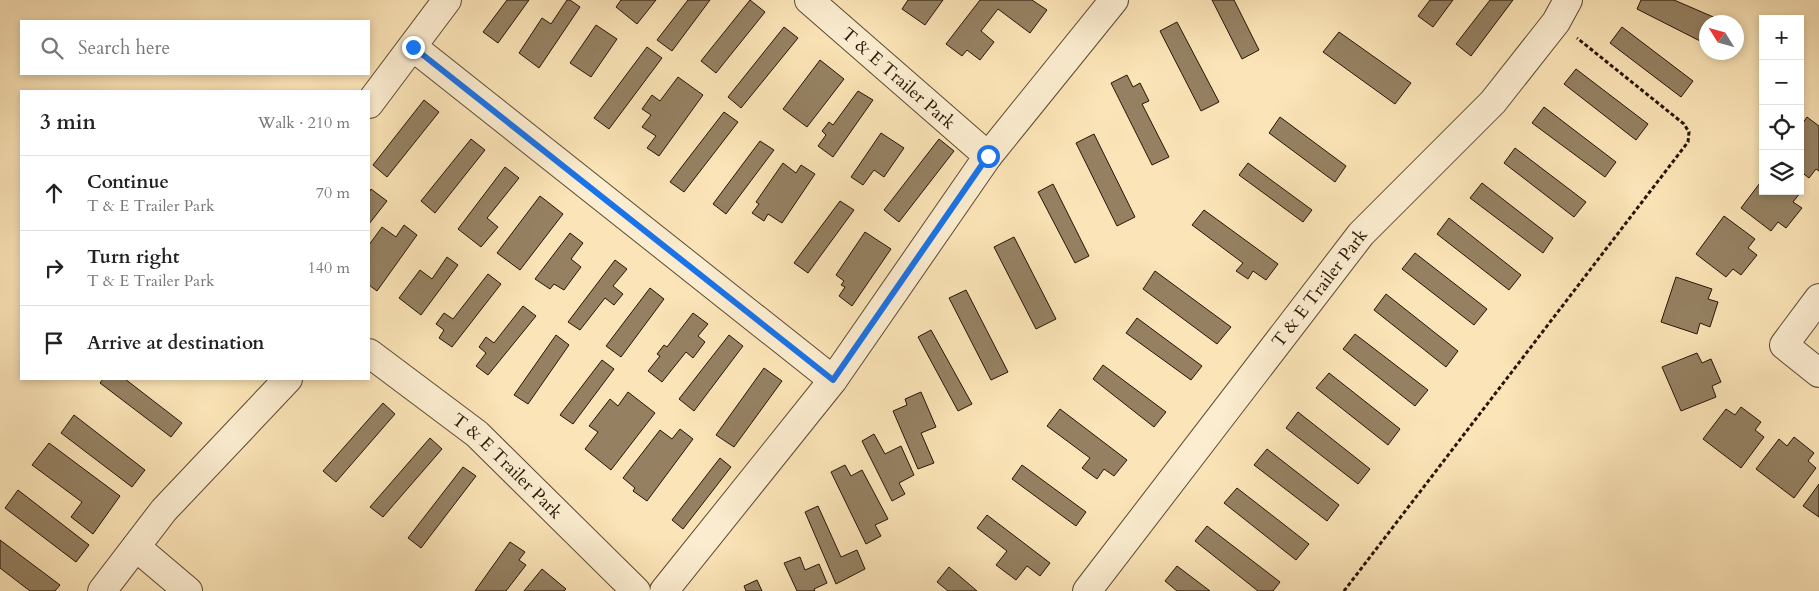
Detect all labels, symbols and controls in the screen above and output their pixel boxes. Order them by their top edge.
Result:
north arrow [1699,15,1744,60]
map controls [1759,15,1804,195]
button: + [1759,15,1804,60]
search box [20,20,370,75]
street label: T & E Trailer Park [836,22,961,135]
icon: search [38,34,66,62]
text: Search here [78,35,170,61]
route end [402,36,425,59]
button: − [1759,60,1804,105]
button: locate [1759,105,1804,150]
text: 3 min [40,108,96,137]
text: Walk · 210 m [258,112,350,134]
route start [977,145,1000,168]
button: layers [1759,150,1804,195]
text: Continue [87,169,169,195]
icon: ahead [40,179,68,207]
text: 70 m [316,182,350,204]
text: T & E Trailer Park [87,195,215,217]
street label: T & E Trailer Park [1266,223,1374,353]
text: Turn right [87,244,179,270]
icon: right [40,254,68,282]
text: 140 m [308,257,350,279]
text: T & E Trailer Park [87,270,215,292]
icon: arrive [40,329,68,357]
text: Arrive at destination [87,330,264,356]
street label: T & E Trailer Park [447,408,568,525]

